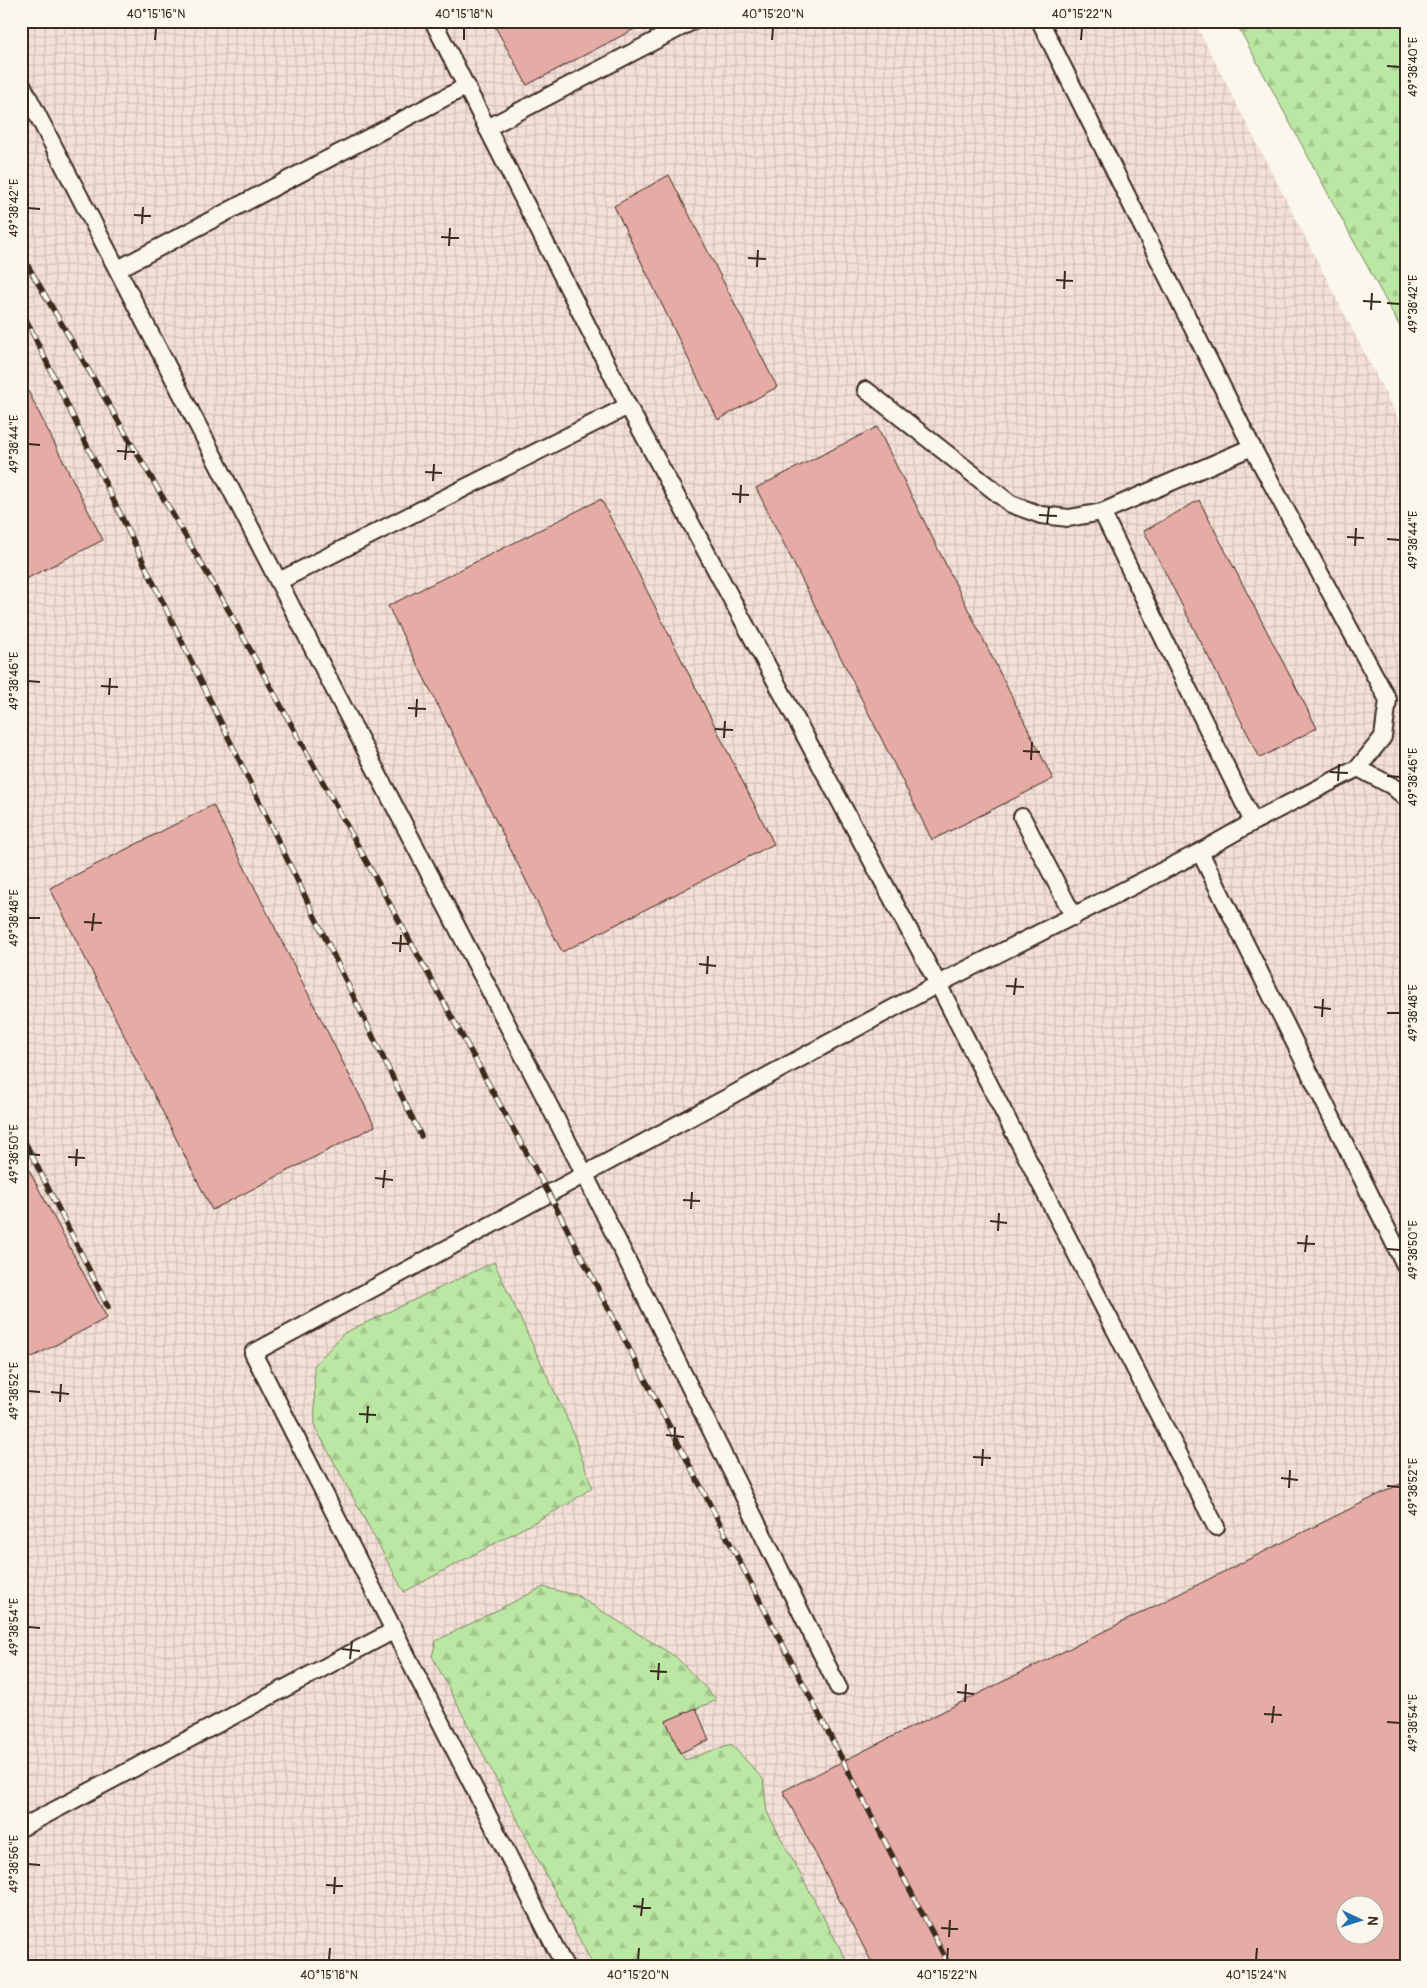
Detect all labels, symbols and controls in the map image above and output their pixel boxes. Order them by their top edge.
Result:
text: 40°15'16"N [127,7,185,22]
text: 40°15'18"N [435,7,493,22]
text: 40°15'20"N [742,7,804,22]
text: 40°15'22"N [1052,7,1112,22]
text: 49°38'40"E [1406,37,1421,97]
text: 49°38'42"E [7,179,22,237]
text: 49°38'42"E [1406,275,1421,333]
text: 49°38'44"E [7,415,22,473]
text: 49°38'44"E [1406,511,1421,569]
text: 49°38'46"E [7,652,22,710]
text: 49°38'46"E [1406,748,1421,806]
text: 49°38'48"E [7,889,22,947]
text: 49°38'48"E [1406,984,1421,1042]
text: 49°38'50"E [7,1124,22,1184]
text: 49°38'50"E [1406,1220,1421,1280]
text: 49°38'52"E [7,1362,22,1420]
text: 49°38'52"E [1406,1458,1421,1516]
text: 49°38'54"E [7,1598,22,1656]
text: 49°38'54"E [1406,1694,1421,1752]
text: 49°38'56"E [7,1835,22,1893]
north arrow [1334,1896,1384,1946]
text: N [1364,1916,1381,1926]
text: 40°15'18"N [300,1968,358,1983]
text: 40°15'20"N [607,1968,669,1983]
text: 40°15'22"N [917,1968,977,1983]
text: 40°15'24"N [1226,1968,1286,1983]

